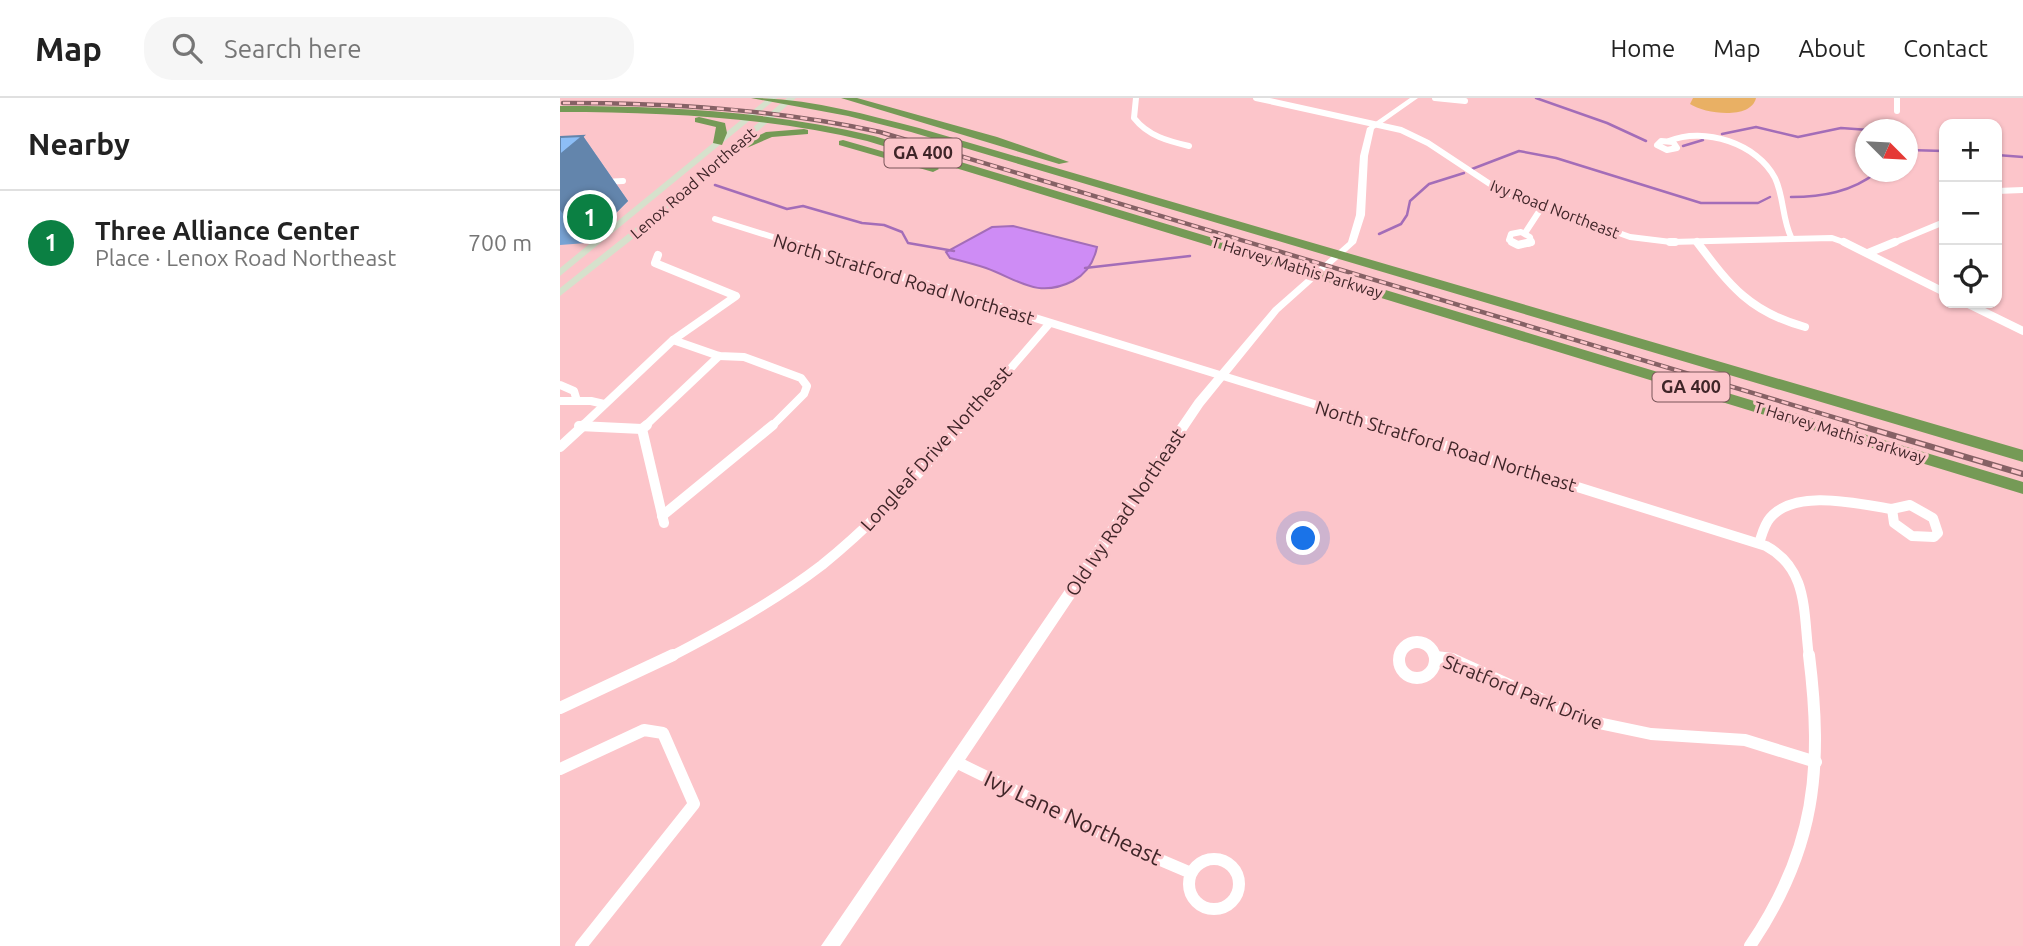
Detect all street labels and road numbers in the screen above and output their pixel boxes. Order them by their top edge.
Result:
street label: Lenox Road Northeast [627,123,760,242]
road number: GA 400 [884,138,962,168]
street label: Ivy Road Northeast [1488,176,1623,242]
street label: North Stratford Road Northeast [771,229,1038,329]
street label: T Harvey Mathis Parkway [1209,232,1385,302]
street label: Longleaf Drive Northeast [856,360,1016,535]
road number: GA 400 [1652,372,1730,402]
street label: North Stratford Road Northeast [1313,396,1580,496]
street label: T Harvey Mathis Parkway [1752,397,1928,467]
street label: Old Ivy Road Northeast [1061,424,1190,600]
street label: Stratford Park Drive [1440,650,1606,734]
street label: Ivy Lane Northeast [981,765,1166,870]

